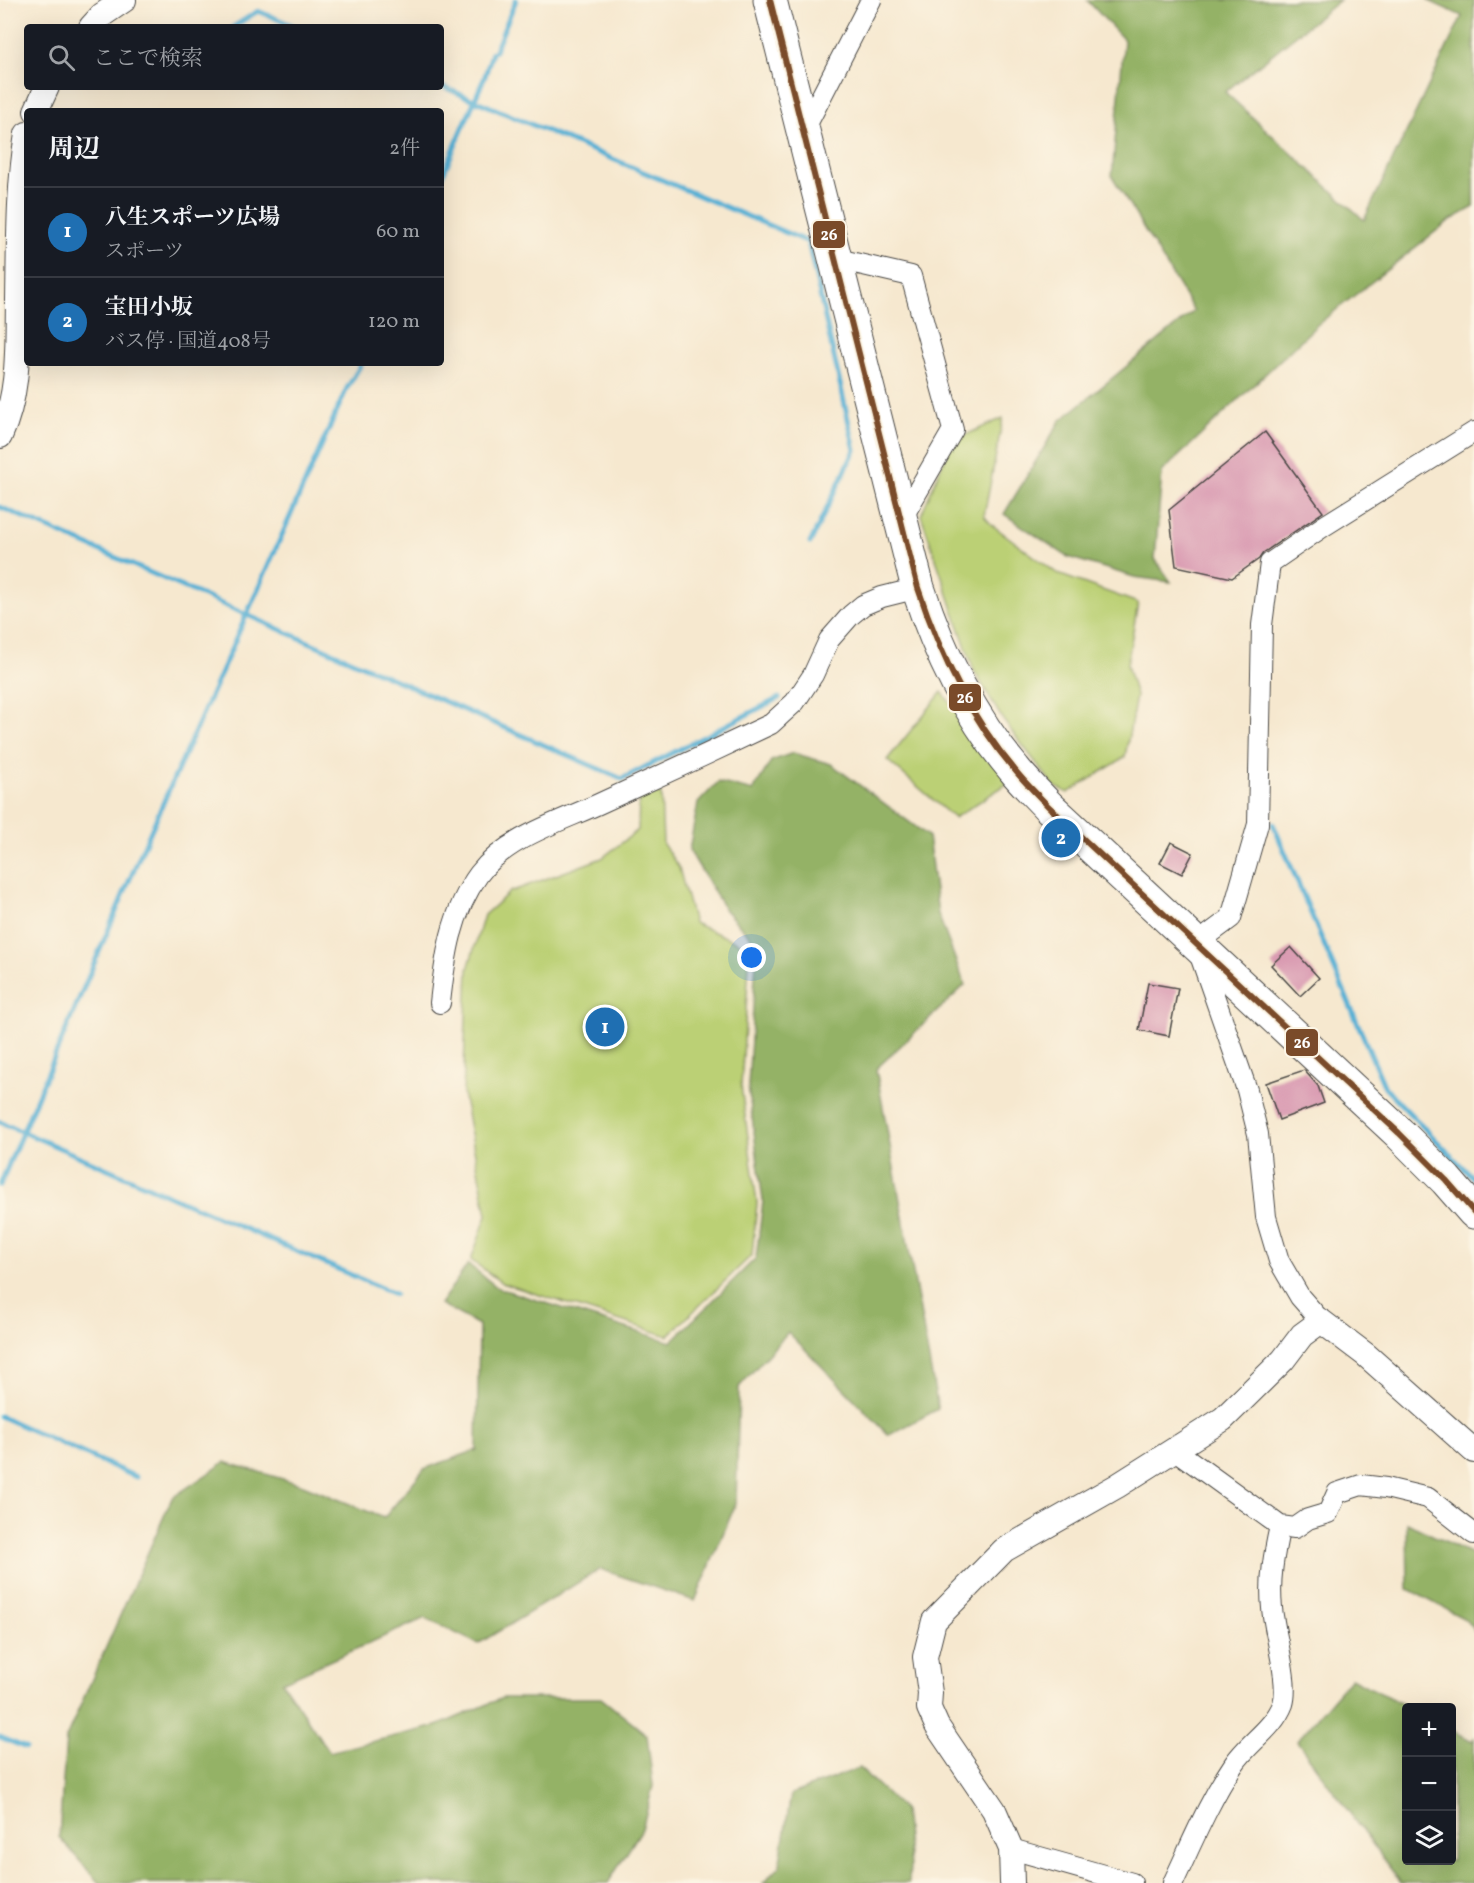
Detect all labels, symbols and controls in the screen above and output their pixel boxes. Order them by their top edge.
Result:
search box [24,24,444,90]
icon: search [45,41,78,74]
text: ここで検索 [93,44,203,75]
text: 周辺 [48,132,100,168]
text: 2件 [389,135,420,163]
text: 八生スポーツ広場 [105,203,280,234]
text: 1 [63,218,72,246]
text: 60 m [376,218,420,246]
line badge: 26 [812,220,846,249]
text: 26 [820,225,838,247]
text: スポーツ [105,238,184,266]
text: 宝田小坂 [105,293,193,324]
text: 2 [62,308,73,336]
text: 120 m [368,308,420,336]
text: バス停 · 国道408号 [105,328,271,356]
line badge: 26 [948,683,982,712]
text: 26 [956,688,974,710]
pin: 2 [1042,816,1080,860]
your location [737,943,766,972]
pin: 1 [586,1004,624,1050]
line badge: 26 [1285,1028,1319,1057]
text: 26 [1293,1033,1311,1055]
map controls [1402,1703,1456,1865]
button: + [1402,1703,1456,1757]
button: − [1402,1757,1456,1811]
button: layers [1402,1811,1456,1865]

